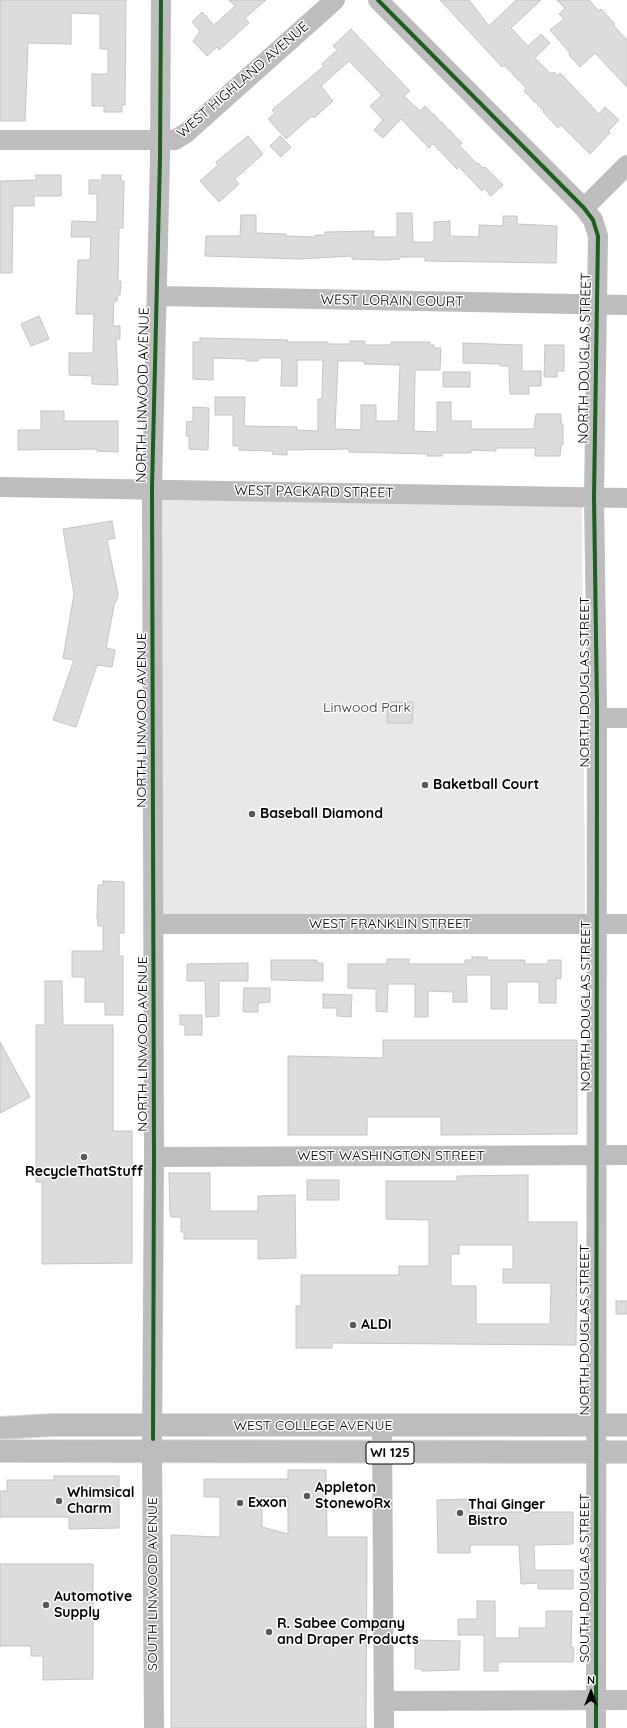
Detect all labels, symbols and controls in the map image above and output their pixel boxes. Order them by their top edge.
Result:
street label: WEST HIGHLAND AVENUE [174,18,312,142]
street label: NORTH DOUGLAS STREET [575,272,595,444]
street label: WEST LORAIN COURT [320,291,464,311]
street label: NORTH LINWOOD AVENUE [133,307,153,483]
street label: WEST PACKARD STREET [234,482,394,502]
street label: NORTH DOUGLAS STREET [577,596,593,768]
street label: NORTH LINWOOD AVENUE [134,632,150,808]
park label: Linwood Park [323,700,411,716]
place label: Baketball Court [433,777,539,793]
marker: Baketball Court [420,780,430,790]
place label: Baseball Diamond [260,806,383,822]
marker: Baseball Diamond [247,809,257,819]
street label: WEST FRANKLIN STREET [309,916,471,932]
street label: NORTH DOUGLAS STREET [578,920,594,1092]
street label: NORTH LINWOOD AVENUE [135,956,151,1132]
street label: WEST WASHINGTON STREET [297,1148,485,1164]
marker: RecycleThatStuff [79,1152,89,1162]
place label: RecycleThatStuff [25,1164,143,1180]
street label: NORTH DOUGLAS STREET [577,1244,593,1416]
place label: ALDI [361,1317,392,1333]
marker: ALDI [348,1320,358,1330]
street label: WEST COLLEGE AVENUE [234,1418,392,1434]
road number: WI 125 [366,1442,414,1464]
place label: Appleton StonewoRx [315,1480,390,1512]
place label: Whimsical Charm [67,1485,135,1518]
marker: Appleton StonewoRx [302,1491,312,1501]
street label: SOUTH DOUGLAS STREET [577,1493,593,1663]
place label: Exxon [248,1495,287,1511]
marker: Whimsical Charm [54,1496,64,1506]
street label: SOUTH LINWOOD AVENUE [145,1497,161,1671]
place label: Thai Ginger Bistro [468,1497,545,1530]
marker: Exxon [235,1498,245,1508]
marker: Thai Ginger Bistro [455,1508,465,1518]
place label: Automotive Supply [54,1589,132,1622]
marker: Automotive Supply [41,1600,51,1610]
place label: R. Sabee Company and Draper Products [277,1616,419,1648]
marker: R. Sabee Company and Draper Products [264,1627,274,1637]
north arrow [571,1672,611,1712]
text: N [587,1673,595,1687]

